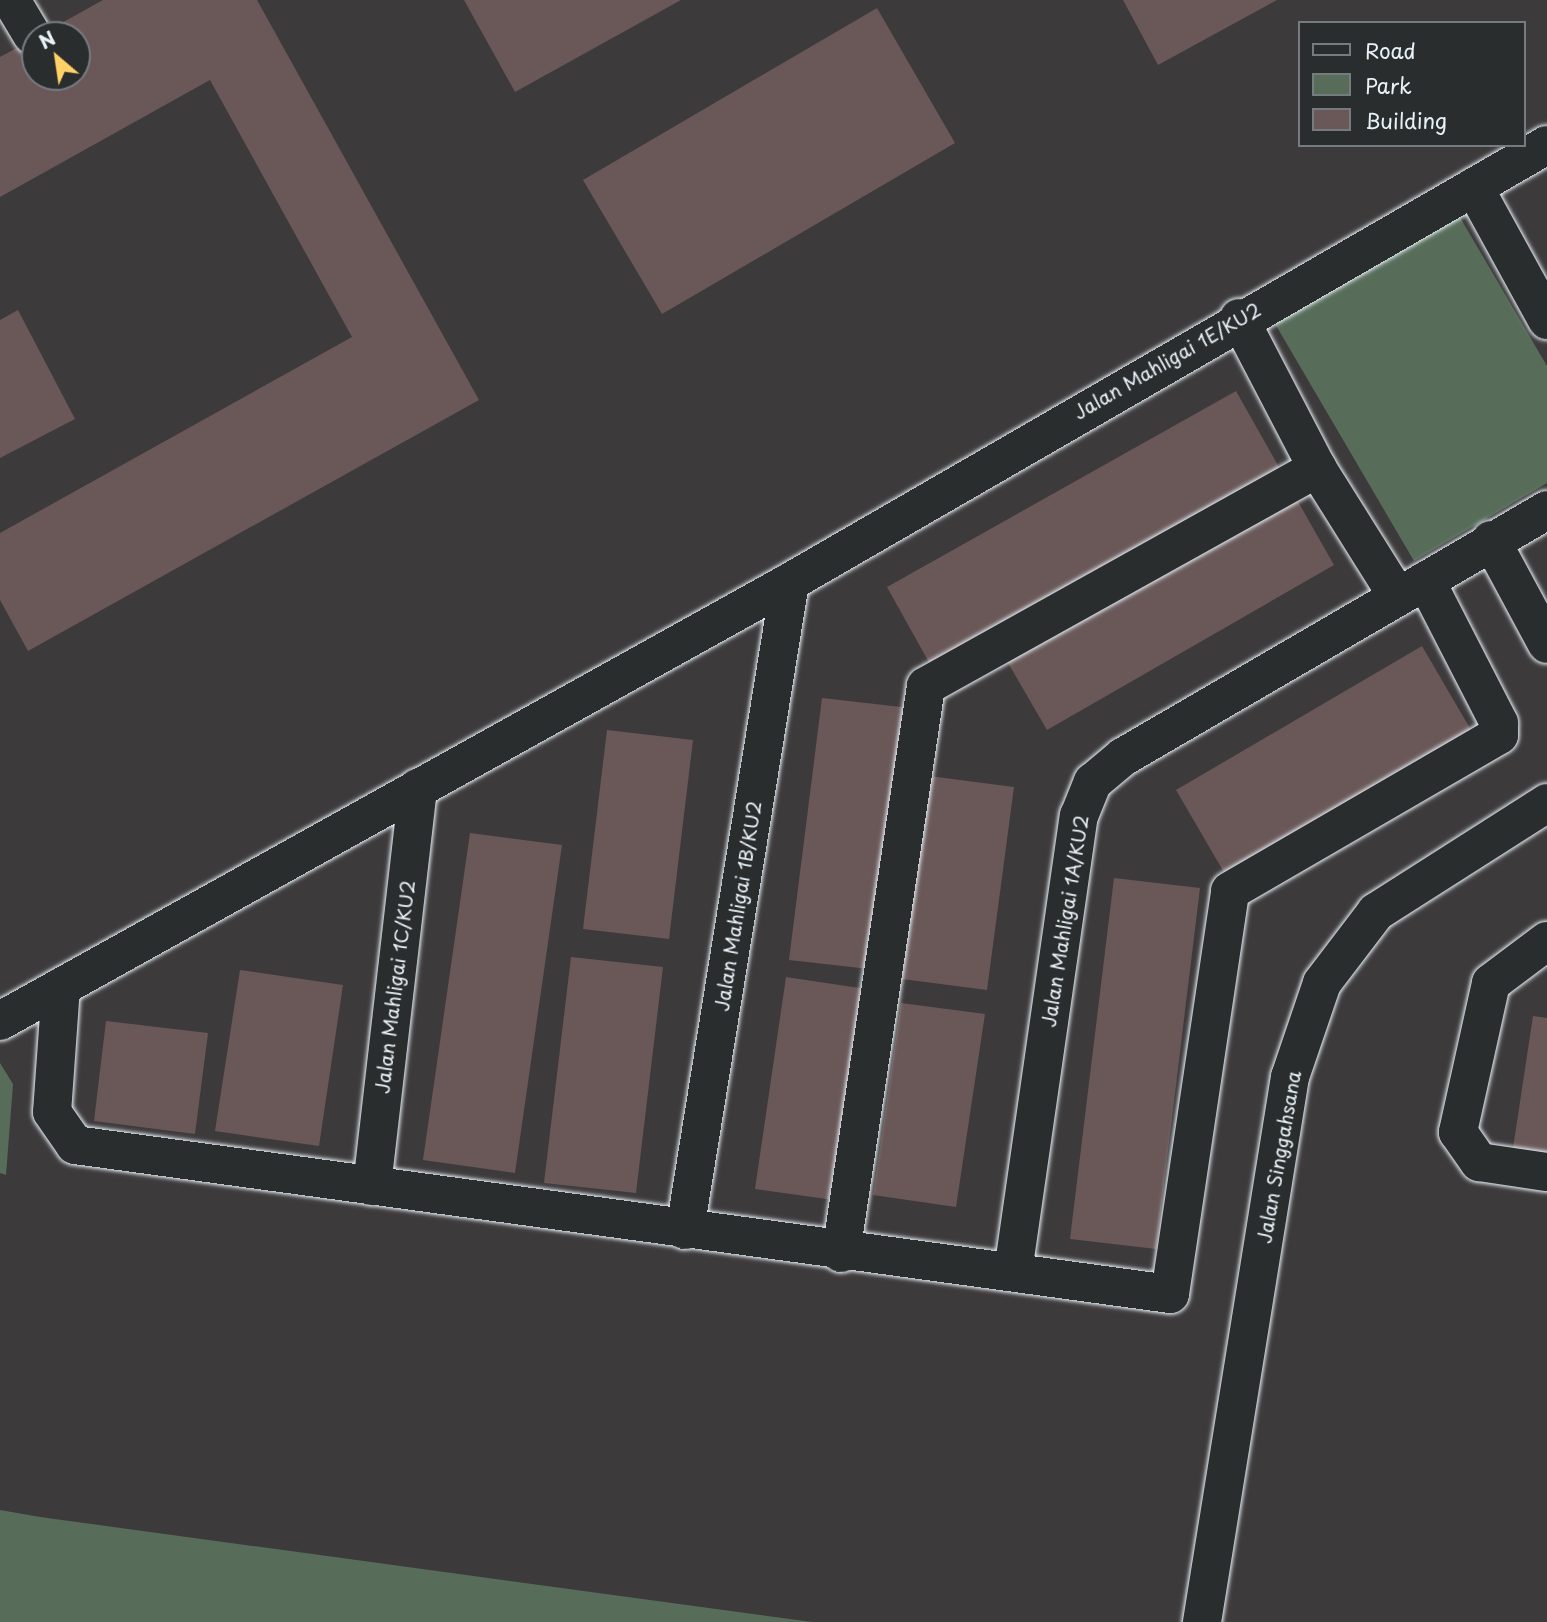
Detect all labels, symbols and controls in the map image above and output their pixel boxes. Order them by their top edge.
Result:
north arrow [21,21,91,91]
legend [1298,21,1526,147]
text: N [33,23,60,55]
text: Road [1365,34,1416,66]
text: Park [1365,69,1412,101]
text: Building [1365,104,1447,136]
street label: Jalan Mahligai 1E/KU2 [1069,298,1265,424]
street label: Jalan Mahligai 1B/KU2 [710,799,766,1013]
street label: Jalan Mahligai 1A/KU2 [1037,813,1093,1029]
street label: Jalan Mahligai 1C/KU2 [371,879,419,1095]
street label: Jalan Singgahsana [1253,1069,1305,1245]

